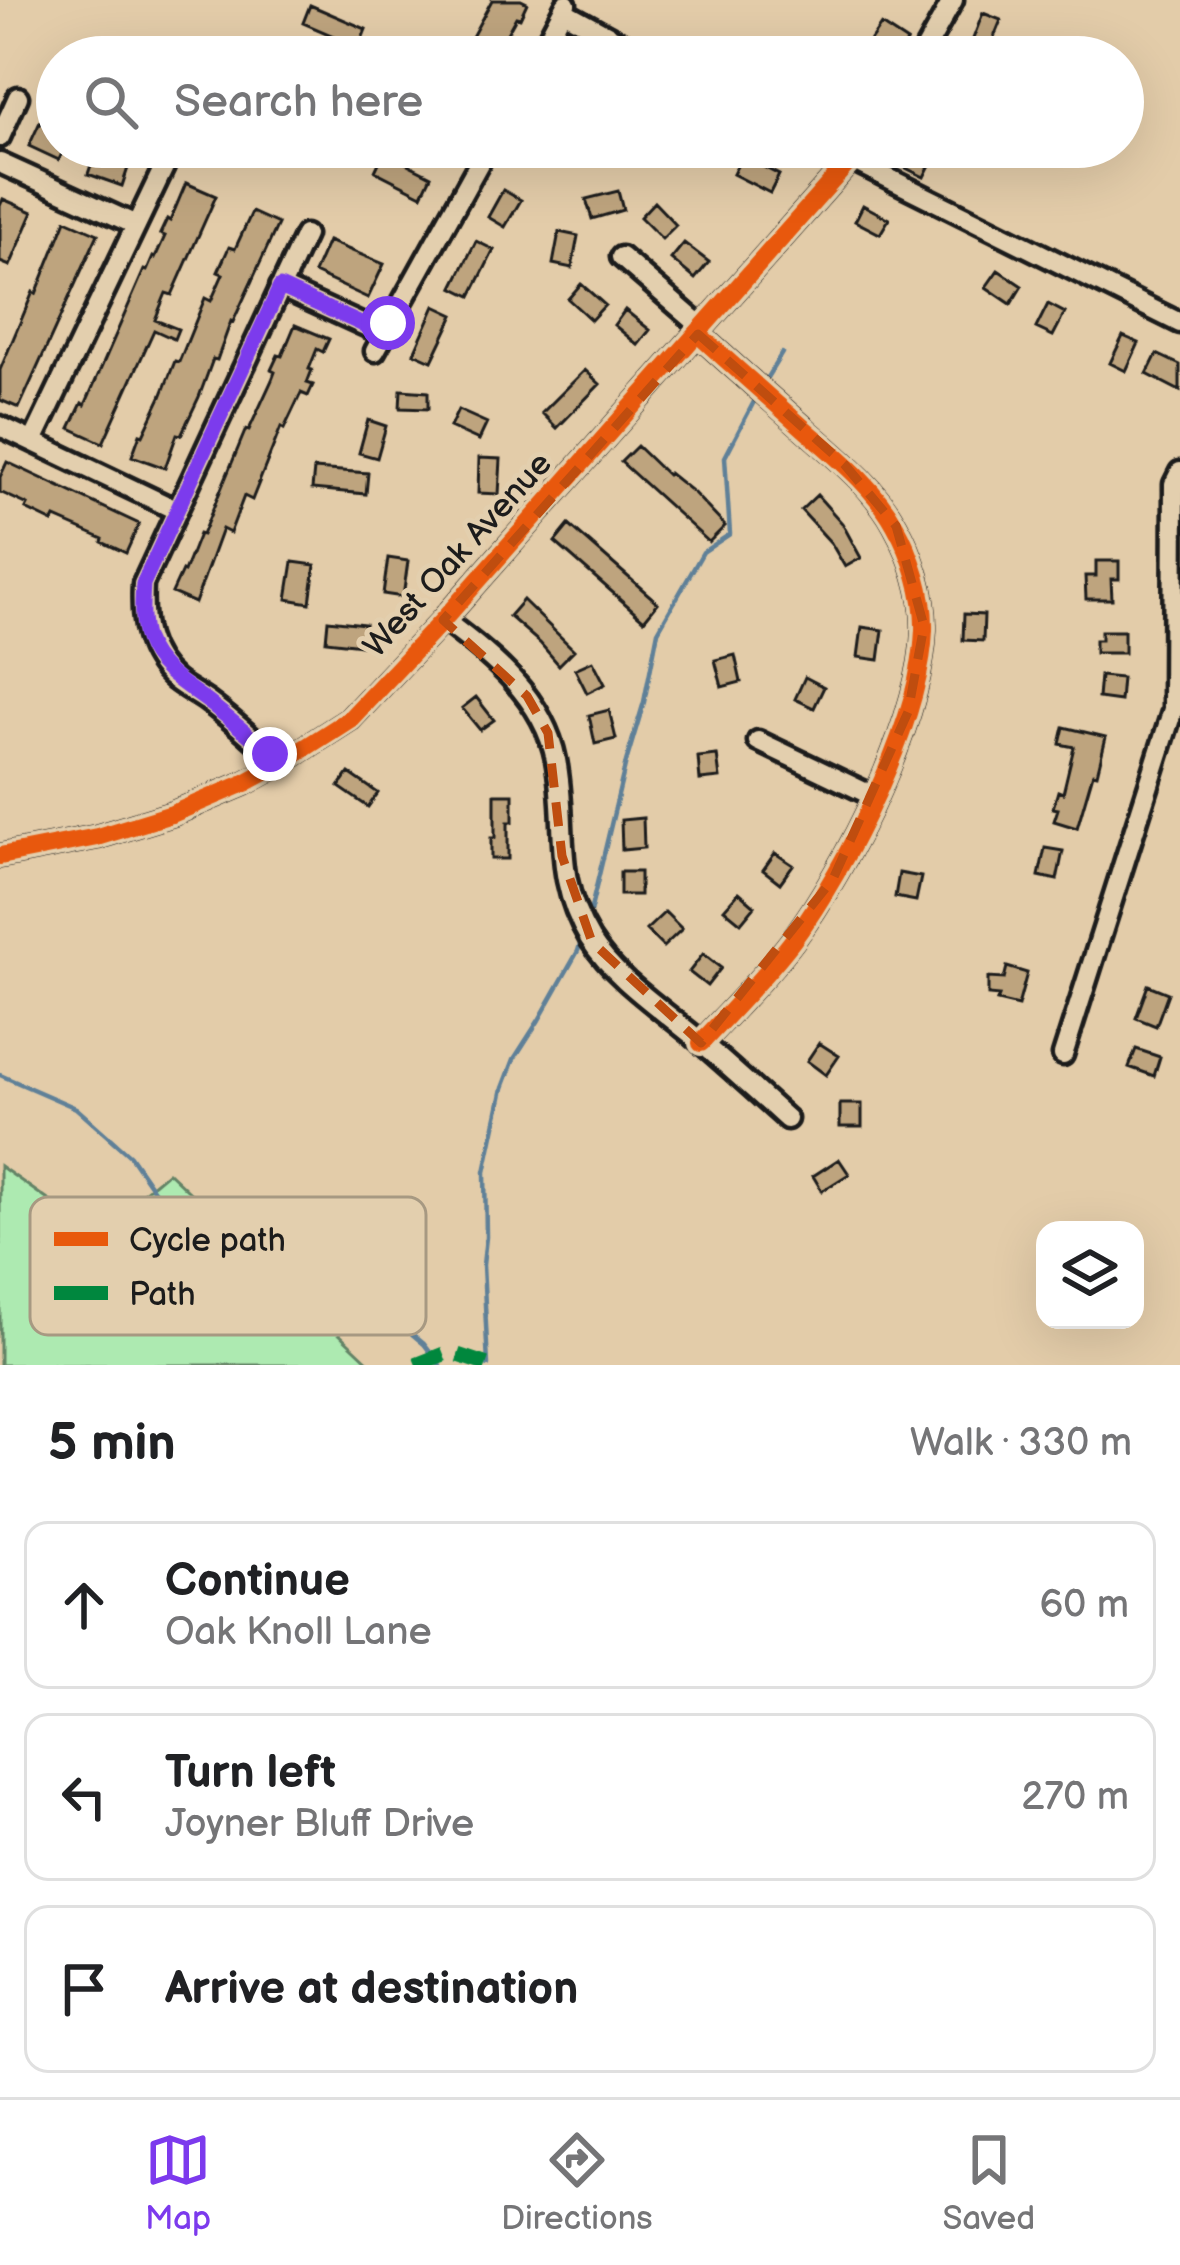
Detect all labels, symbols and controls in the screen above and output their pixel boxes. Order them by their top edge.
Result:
search box [36,36,1144,168]
icon: search [78,69,144,135]
text: Search here [174,75,423,130]
route start [361,296,415,350]
street label: West Oak Avenue [355,444,561,666]
route end [243,727,297,781]
legend [30,1197,426,1335]
text: Cycle path [129,1221,286,1261]
map controls [1036,1221,1144,1329]
button: layers [1036,1221,1144,1329]
text: Path [129,1275,196,1315]
text: 5 min [48,1413,176,1474]
text: Walk · 330 m [910,1420,1132,1467]
text: Continue [165,1554,350,1609]
icon: ahead [51,1572,117,1638]
text: 60 m [1039,1582,1129,1629]
text: Oak Knoll Lane [165,1609,432,1656]
text: Turn left [165,1746,336,1801]
icon: left [51,1764,117,1830]
text: 270 m [1021,1774,1129,1821]
text: Joyner Bluff Drive [165,1801,474,1848]
icon: arrive [51,1956,117,2022]
text: Arrive at destination [165,1962,578,2017]
tab: Map [145,2127,211,2239]
tab: Directions [501,2127,653,2239]
tab: Saved [942,2127,1035,2239]

